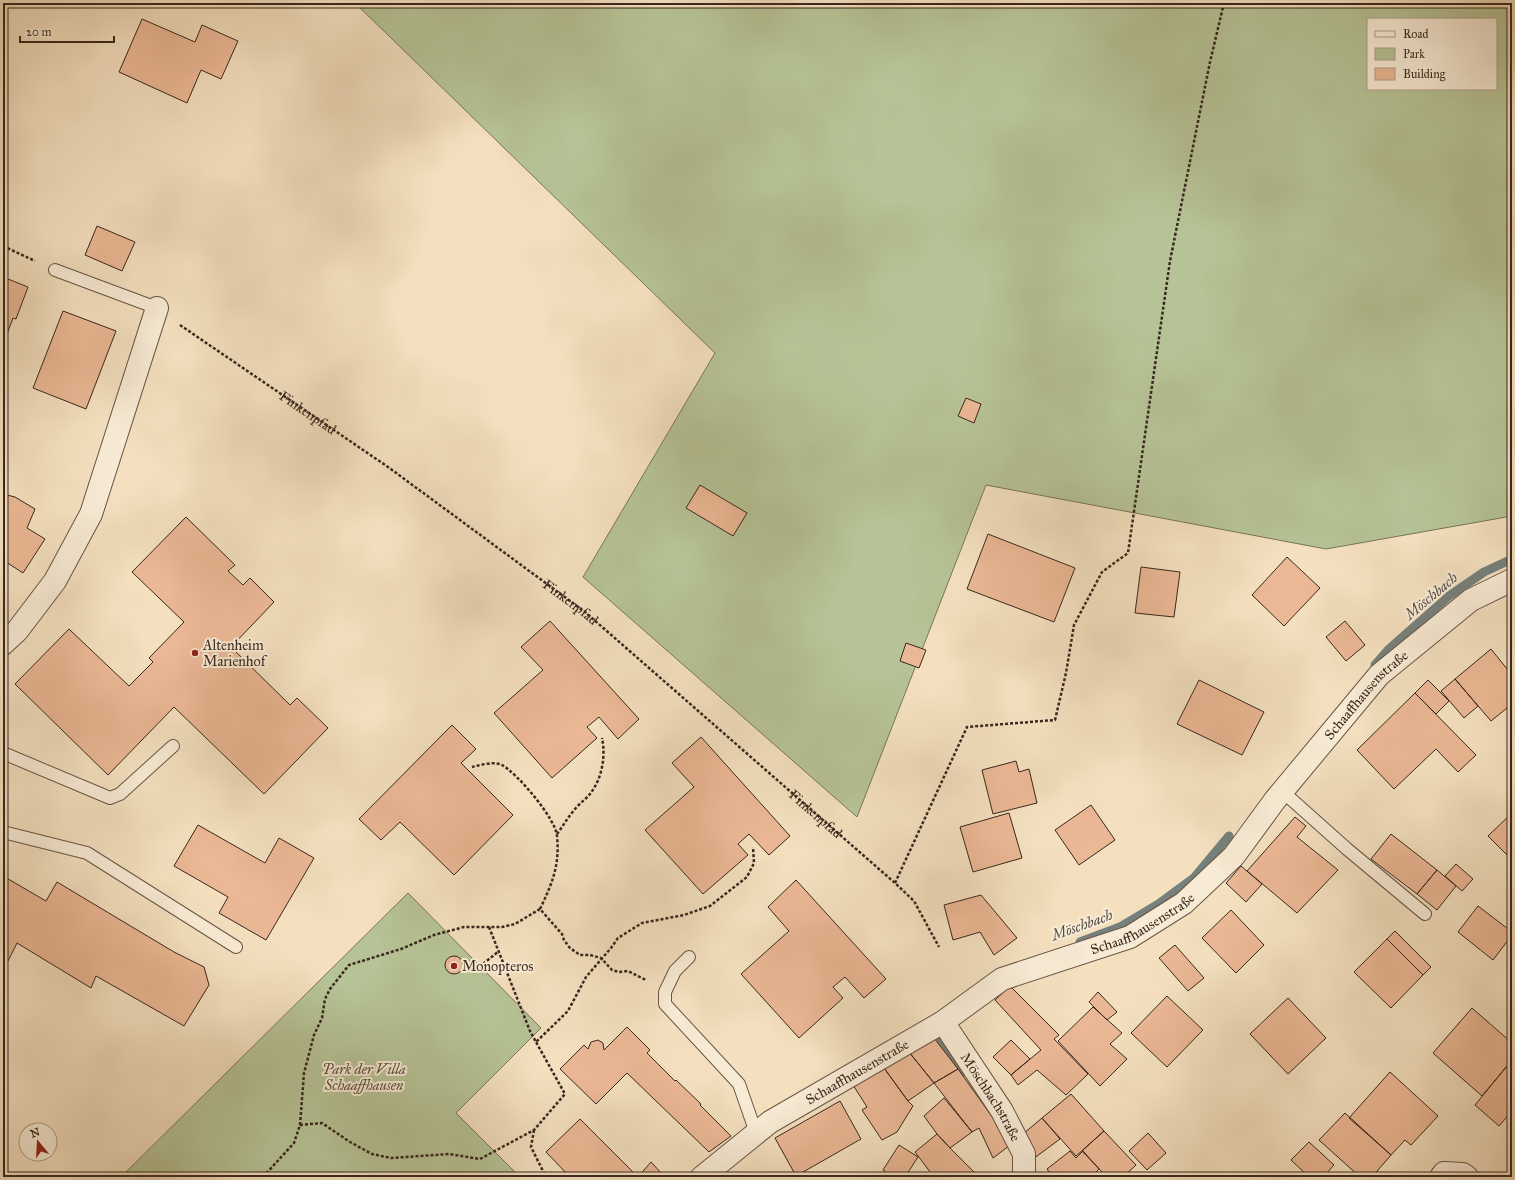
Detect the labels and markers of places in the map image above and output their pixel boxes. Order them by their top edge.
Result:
place label: Altenheim Marienhof [202,637,268,670]
marker: Altenheim Marienhof [190,648,200,658]
place label: Monopteros [462,958,533,975]
marker: Monopteros [449,961,459,971]

